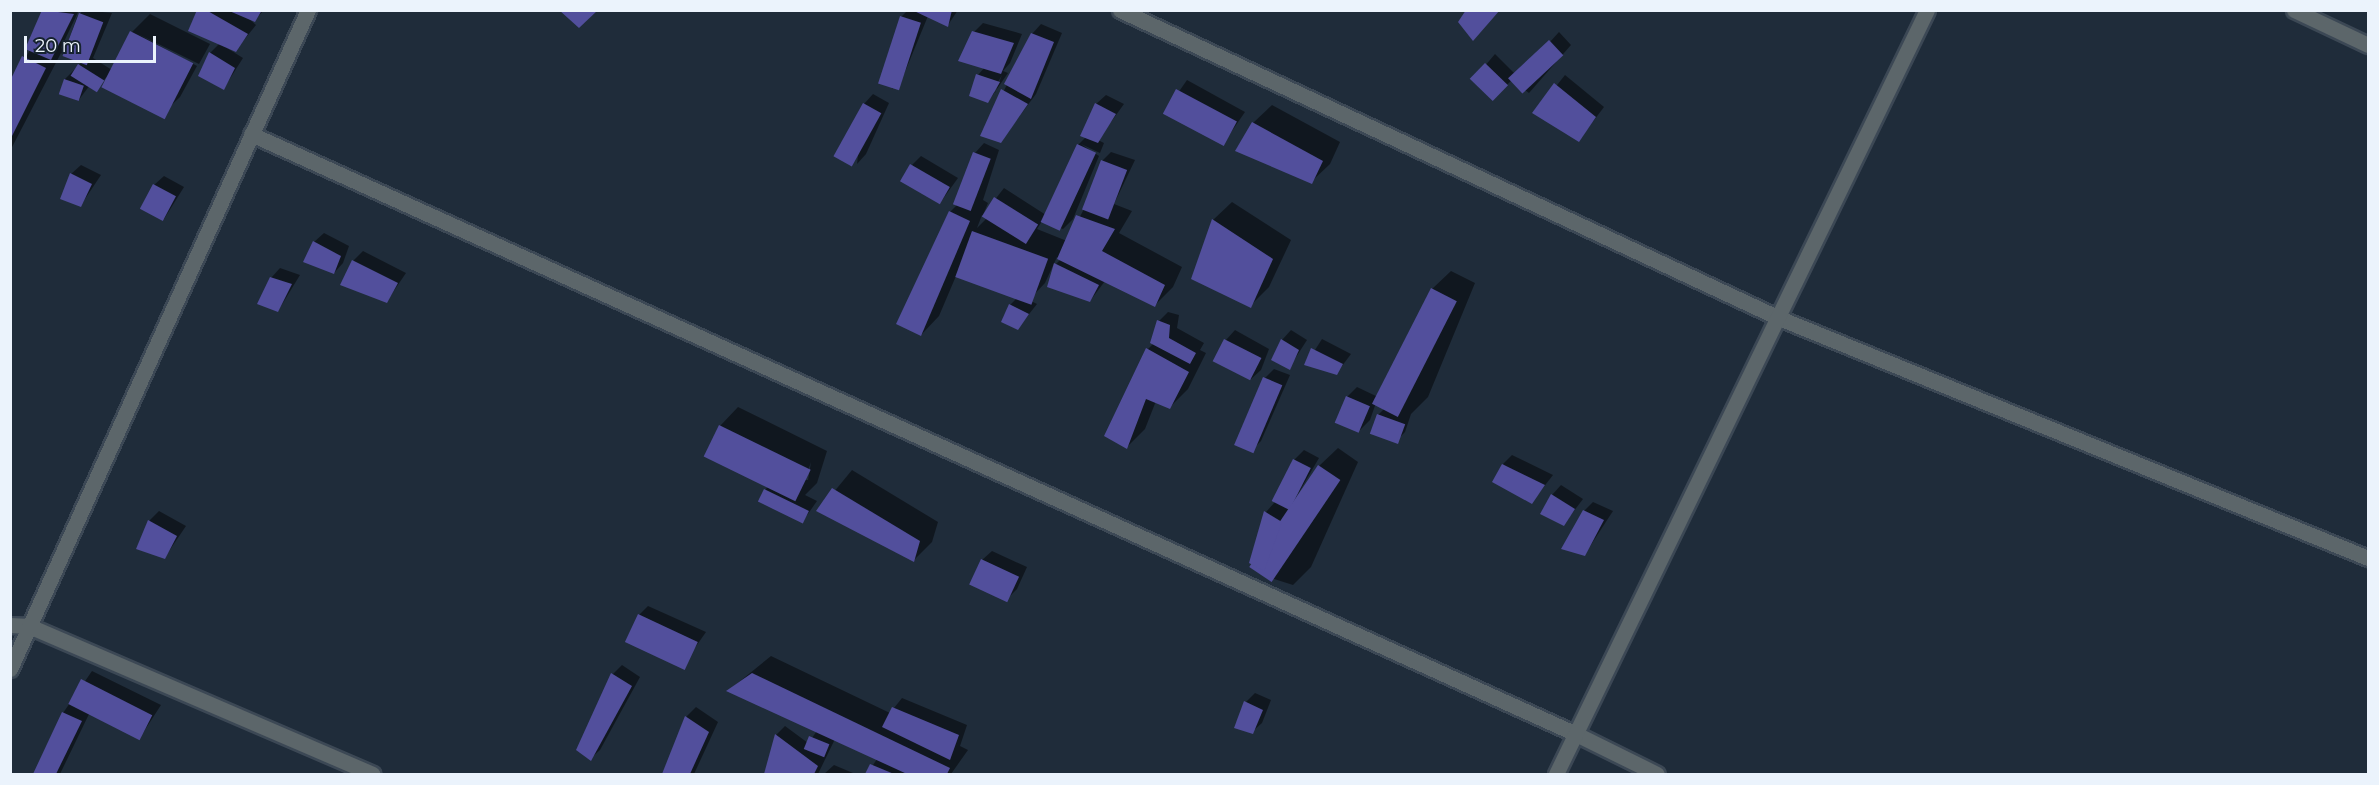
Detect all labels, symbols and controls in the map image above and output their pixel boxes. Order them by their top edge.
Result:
scale bar [27,24,159,62]
text: 20 m [35,35,81,57]

